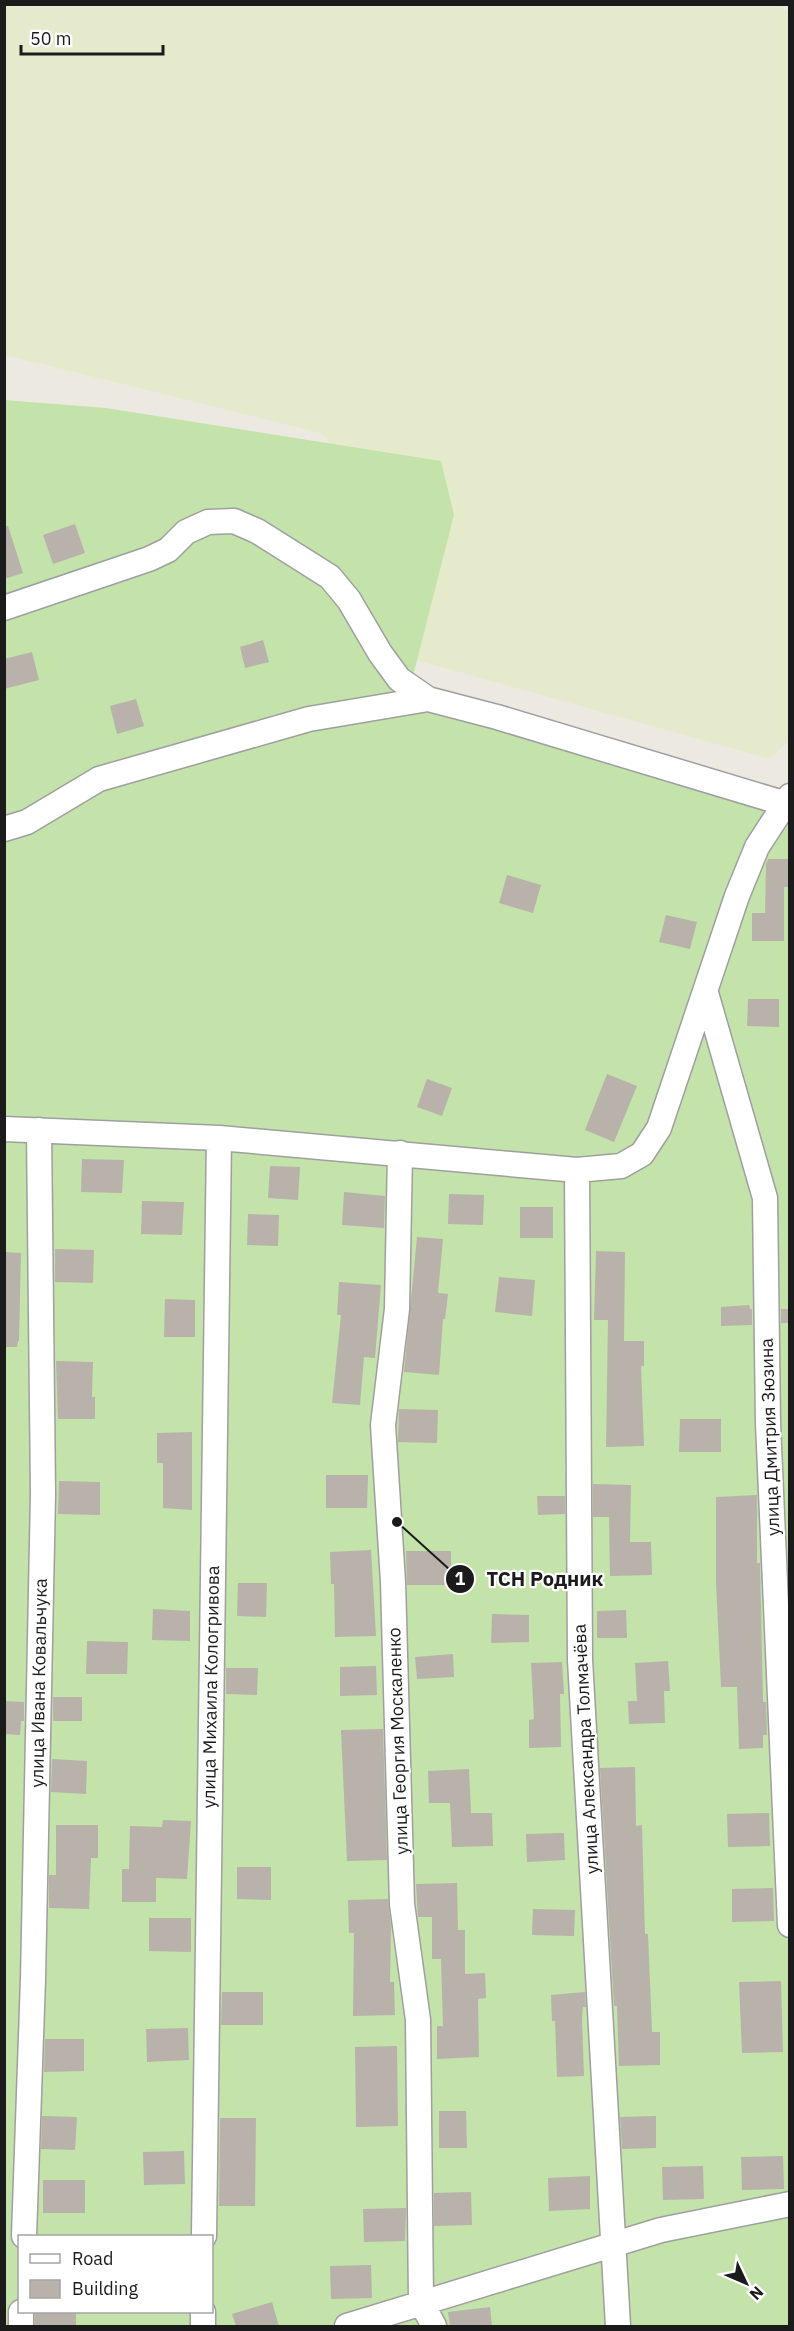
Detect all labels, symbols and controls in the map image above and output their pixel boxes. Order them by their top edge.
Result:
scale bar [21,18,164,56]
text: 50 m [30,27,72,50]
street label: улица Дмитрия Зюзина [755,1337,784,1536]
callout: ТСН Родник [445,1560,615,1598]
street label: улица Михаила Кологривова [197,1565,224,1809]
text: ТСН Родник [487,1565,604,1592]
text: 1 [455,1567,466,1590]
street label: улица Ивана Ковальчука [25,1578,52,1788]
street label: улица Александра Толмачёва [567,1623,604,1875]
street label: улица Георгия Москаленко [382,1627,413,1855]
legend [18,2235,213,2313]
text: Road [72,2247,113,2270]
north arrow [716,2253,776,2313]
text: Building [72,2277,139,2300]
text: N [746,2282,768,2305]

